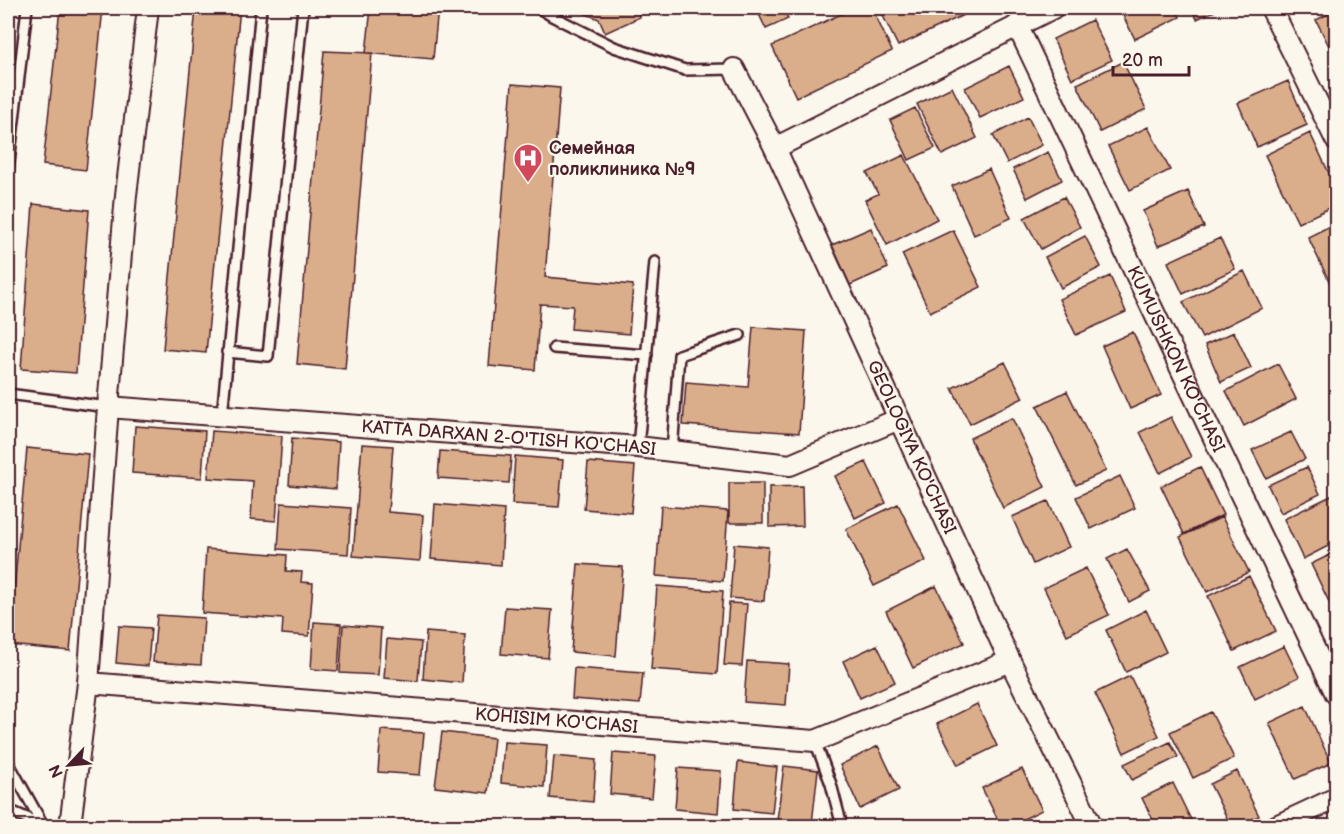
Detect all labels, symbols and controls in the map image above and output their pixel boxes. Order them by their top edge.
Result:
scale bar [1113,39,1190,77]
text: 20 m [1122,50,1163,71]
place label: Семейная поликлиника №9 [549,138,696,180]
hospital icon: Семейная поликлиника №9 [512,142,544,184]
street label: KUMUSHKON KO'CHASI [1123,262,1230,455]
street label: GEOLOGIYA KO'CHASI [863,357,961,537]
street label: KATTA DARXAN 2-O'TISH KO'CHASI [361,416,657,460]
street label: KOHISIM KO'CHASI [474,703,639,737]
north arrow [39,735,99,795]
text: N [46,761,68,780]

